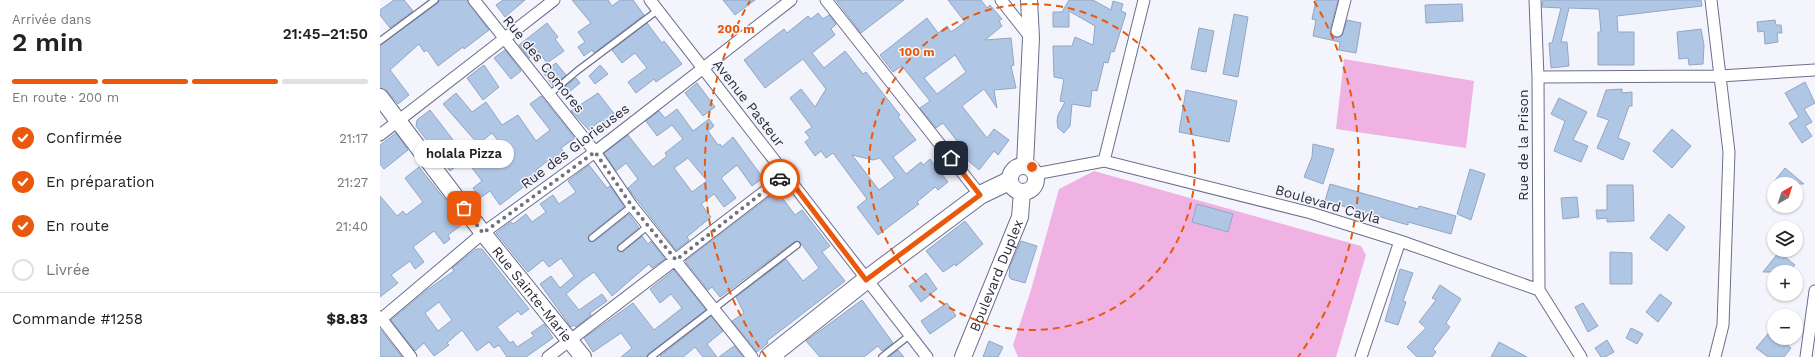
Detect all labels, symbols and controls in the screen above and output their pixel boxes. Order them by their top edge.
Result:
text: Arrivée dans [12,12,91,27]
street label: Rue des Comores [500,12,588,116]
text: 200 m [717,22,755,36]
text: 21:45–21:50 [283,25,368,43]
text: 2 min [12,27,83,57]
text: 100 m [899,45,935,59]
street label: Avenue Pasteur [710,56,788,150]
street label: Rue de la Prison [1515,89,1531,201]
text: En route · 200 m [12,90,119,105]
street label: Rue des Glorieuses [518,100,632,192]
icon: check [12,127,34,149]
text: Confirmée [46,129,122,147]
text: 21:17 [339,131,368,146]
callout: holala Pizza [414,140,514,168]
pin [934,141,968,175]
text: holala Pizza [426,146,502,161]
icon: home [940,147,962,169]
courier [760,159,800,199]
centre of rings [1025,160,1039,174]
icon: car [769,168,791,190]
icon: check [12,171,34,193]
text: En préparation [46,173,154,191]
text: 21:27 [337,175,368,190]
north arrow [1767,177,1803,213]
map controls [1767,177,1803,345]
street label: Boulevard Cayla [1273,181,1383,227]
pin [447,191,481,225]
icon: bag [453,197,475,219]
icon: check [12,215,34,237]
text: En route [46,217,109,235]
street label: Boulevard Duplex [966,217,1026,334]
text: 21:40 [335,219,368,234]
button: layers [1767,221,1803,257]
street label: Rue Sainte-Marie [489,243,576,345]
text: Livrée [46,261,90,279]
button: + [1767,265,1803,301]
button: − [1767,309,1803,345]
text: Commande #1258 [12,310,143,328]
text: $8.83 [326,310,368,328]

